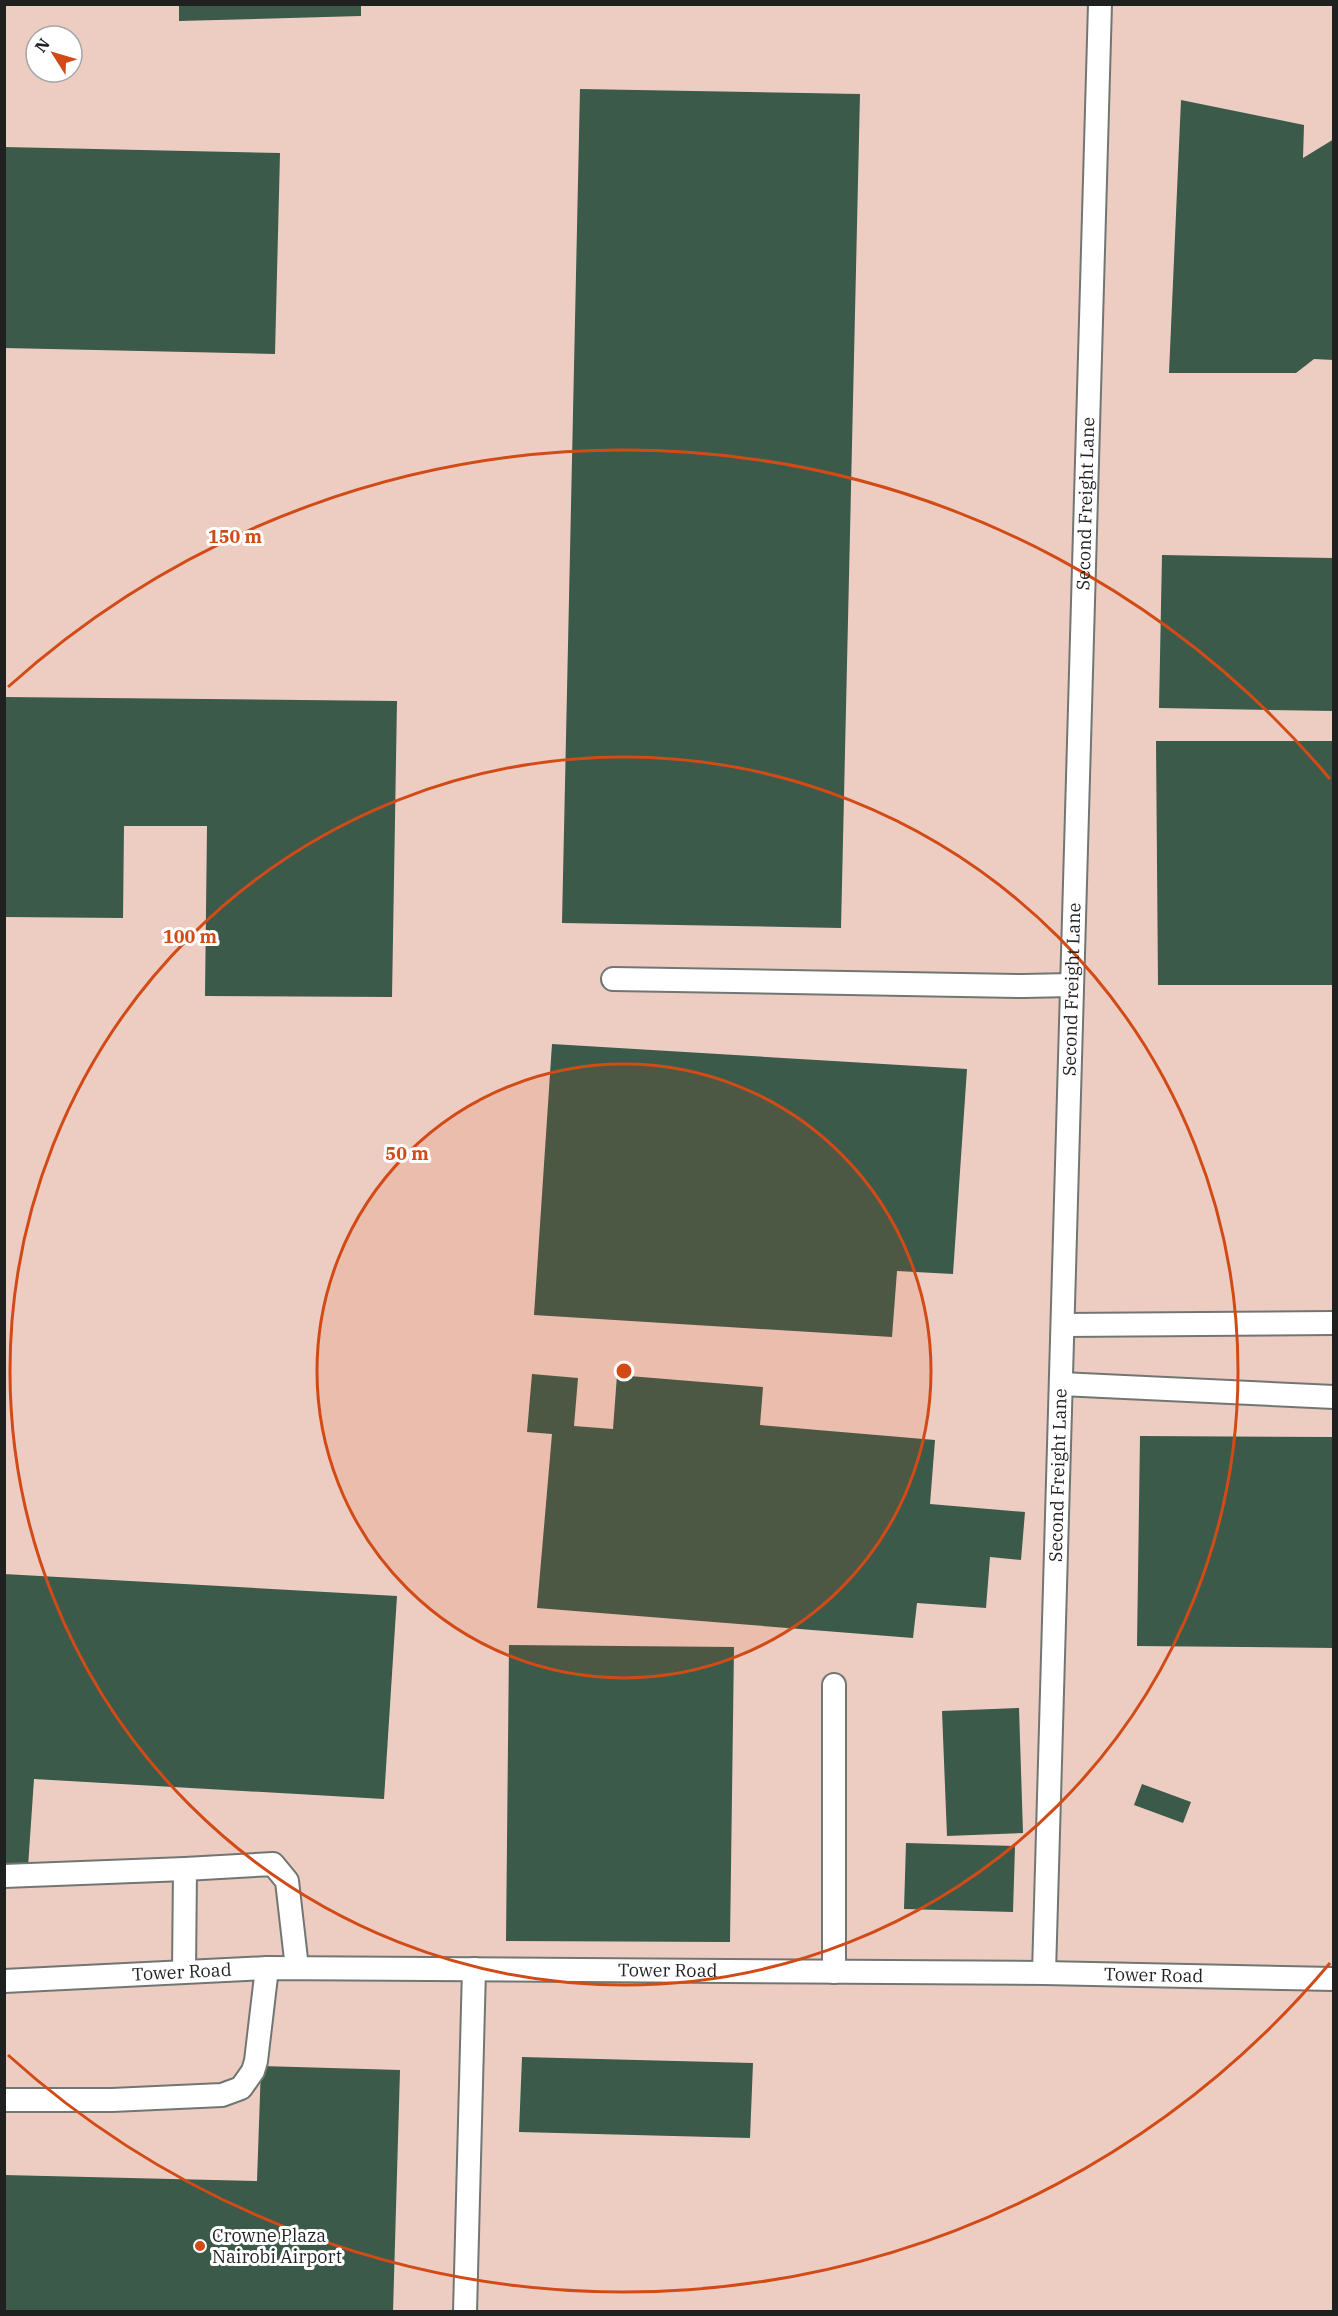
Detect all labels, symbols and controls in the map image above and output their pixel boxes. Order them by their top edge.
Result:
north arrow [24,24,84,84]
text: N [30,34,54,56]
street label: Second Freight Lane [1071,416,1099,591]
text: 150 m [208,525,263,548]
street label: Second Freight Lane [1058,902,1085,1076]
text: 100 m [163,925,218,948]
text: 50 m [385,1142,429,1165]
centre of rings [614,1361,634,1381]
street label: Second Freight Lane [1044,1388,1072,1562]
street label: Tower Road [131,1958,232,1986]
street label: Tower Road [618,1958,718,1982]
street label: Tower Road [1104,1962,1204,1987]
place label: Crowne Plaza Nairobi Airport [212,2224,342,2268]
marker: Crowne Plaza Nairobi Airport [193,2239,207,2253]

